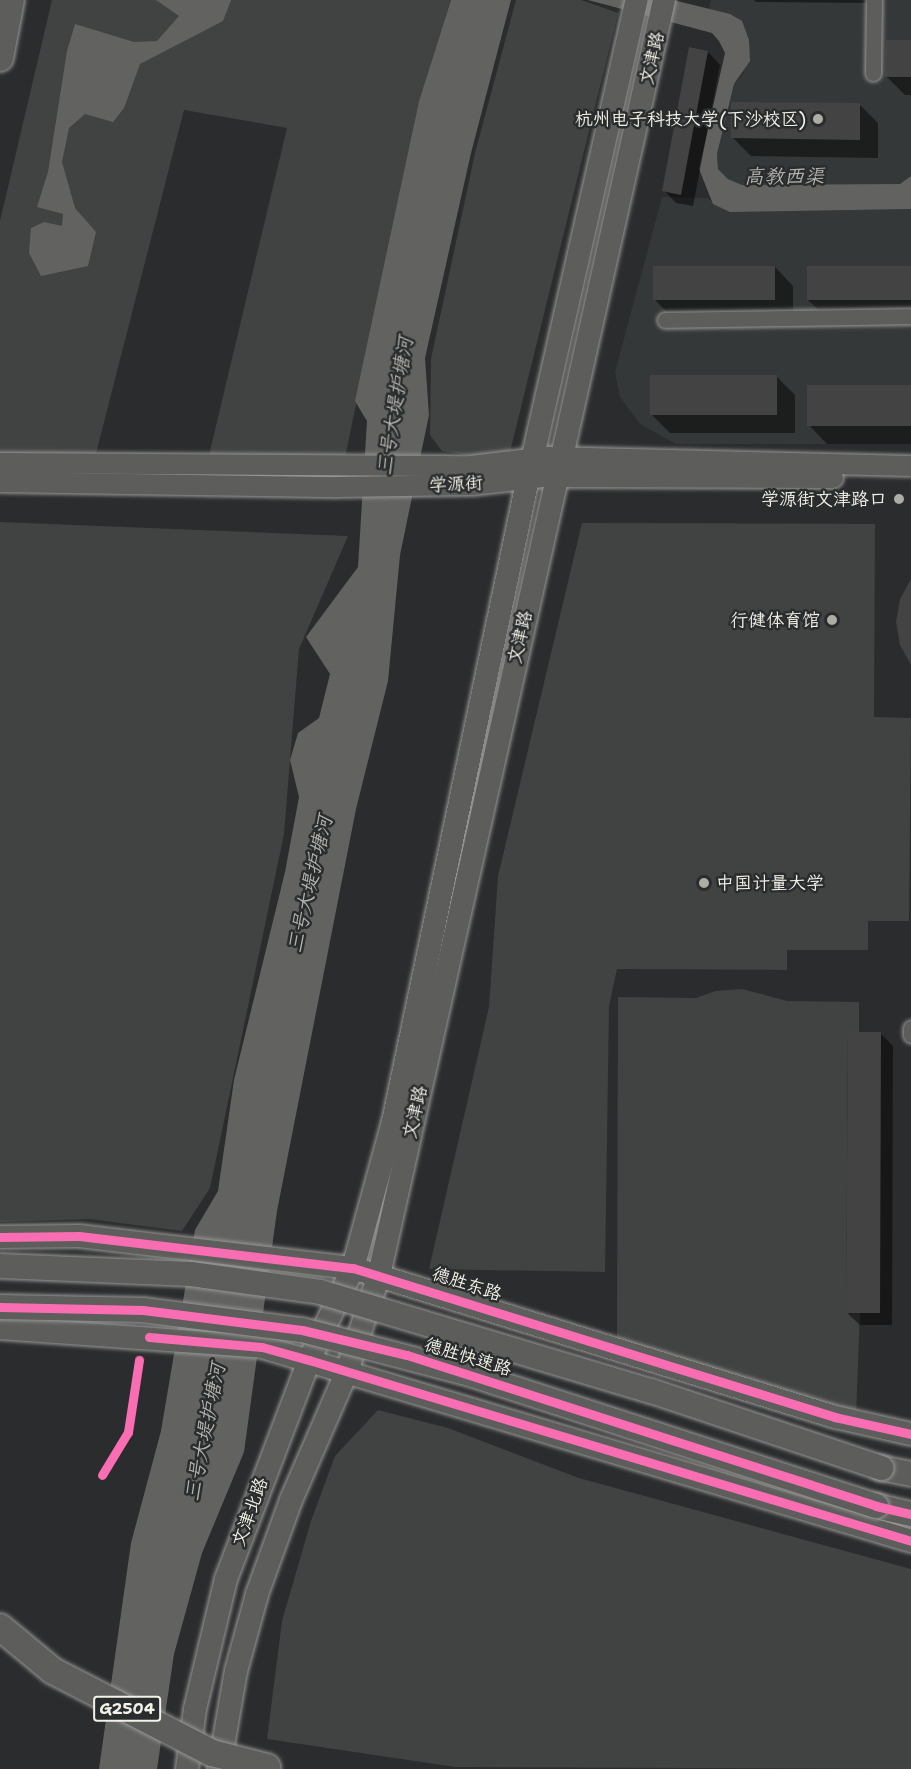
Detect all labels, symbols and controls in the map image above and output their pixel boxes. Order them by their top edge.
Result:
street label: 文津路 [635,29,669,87]
place label: 杭州电子科技大学(下沙校区) [575,108,806,130]
marker: 杭州电子科技大学(下沙校区) [811,112,825,126]
water label: 高教西渠 [744,164,824,188]
water label: 三号大堤护塘河 [372,335,418,477]
street label: 学源街 [428,472,484,496]
place label: 学源街文津路口 [761,488,887,510]
marker: 学源街文津路口 [892,492,906,506]
street label: 文津路 [503,608,537,666]
place label: 行健体育馆 [730,609,820,631]
marker: 行健体育馆 [825,613,839,627]
water label: 三号大堤护塘河 [283,813,337,955]
place label: 中国计量大学 [716,872,824,894]
marker: 中国计量大学 [697,876,711,890]
street label: 文津路 [398,1083,432,1141]
street label: 德胜东路 [429,1263,505,1305]
street label: 德胜快速路 [422,1334,514,1380]
water label: 三号大堤护塘河 [180,1361,230,1503]
street label: 文津北路 [228,1474,272,1550]
road number: G2504 [92,1696,162,1722]

